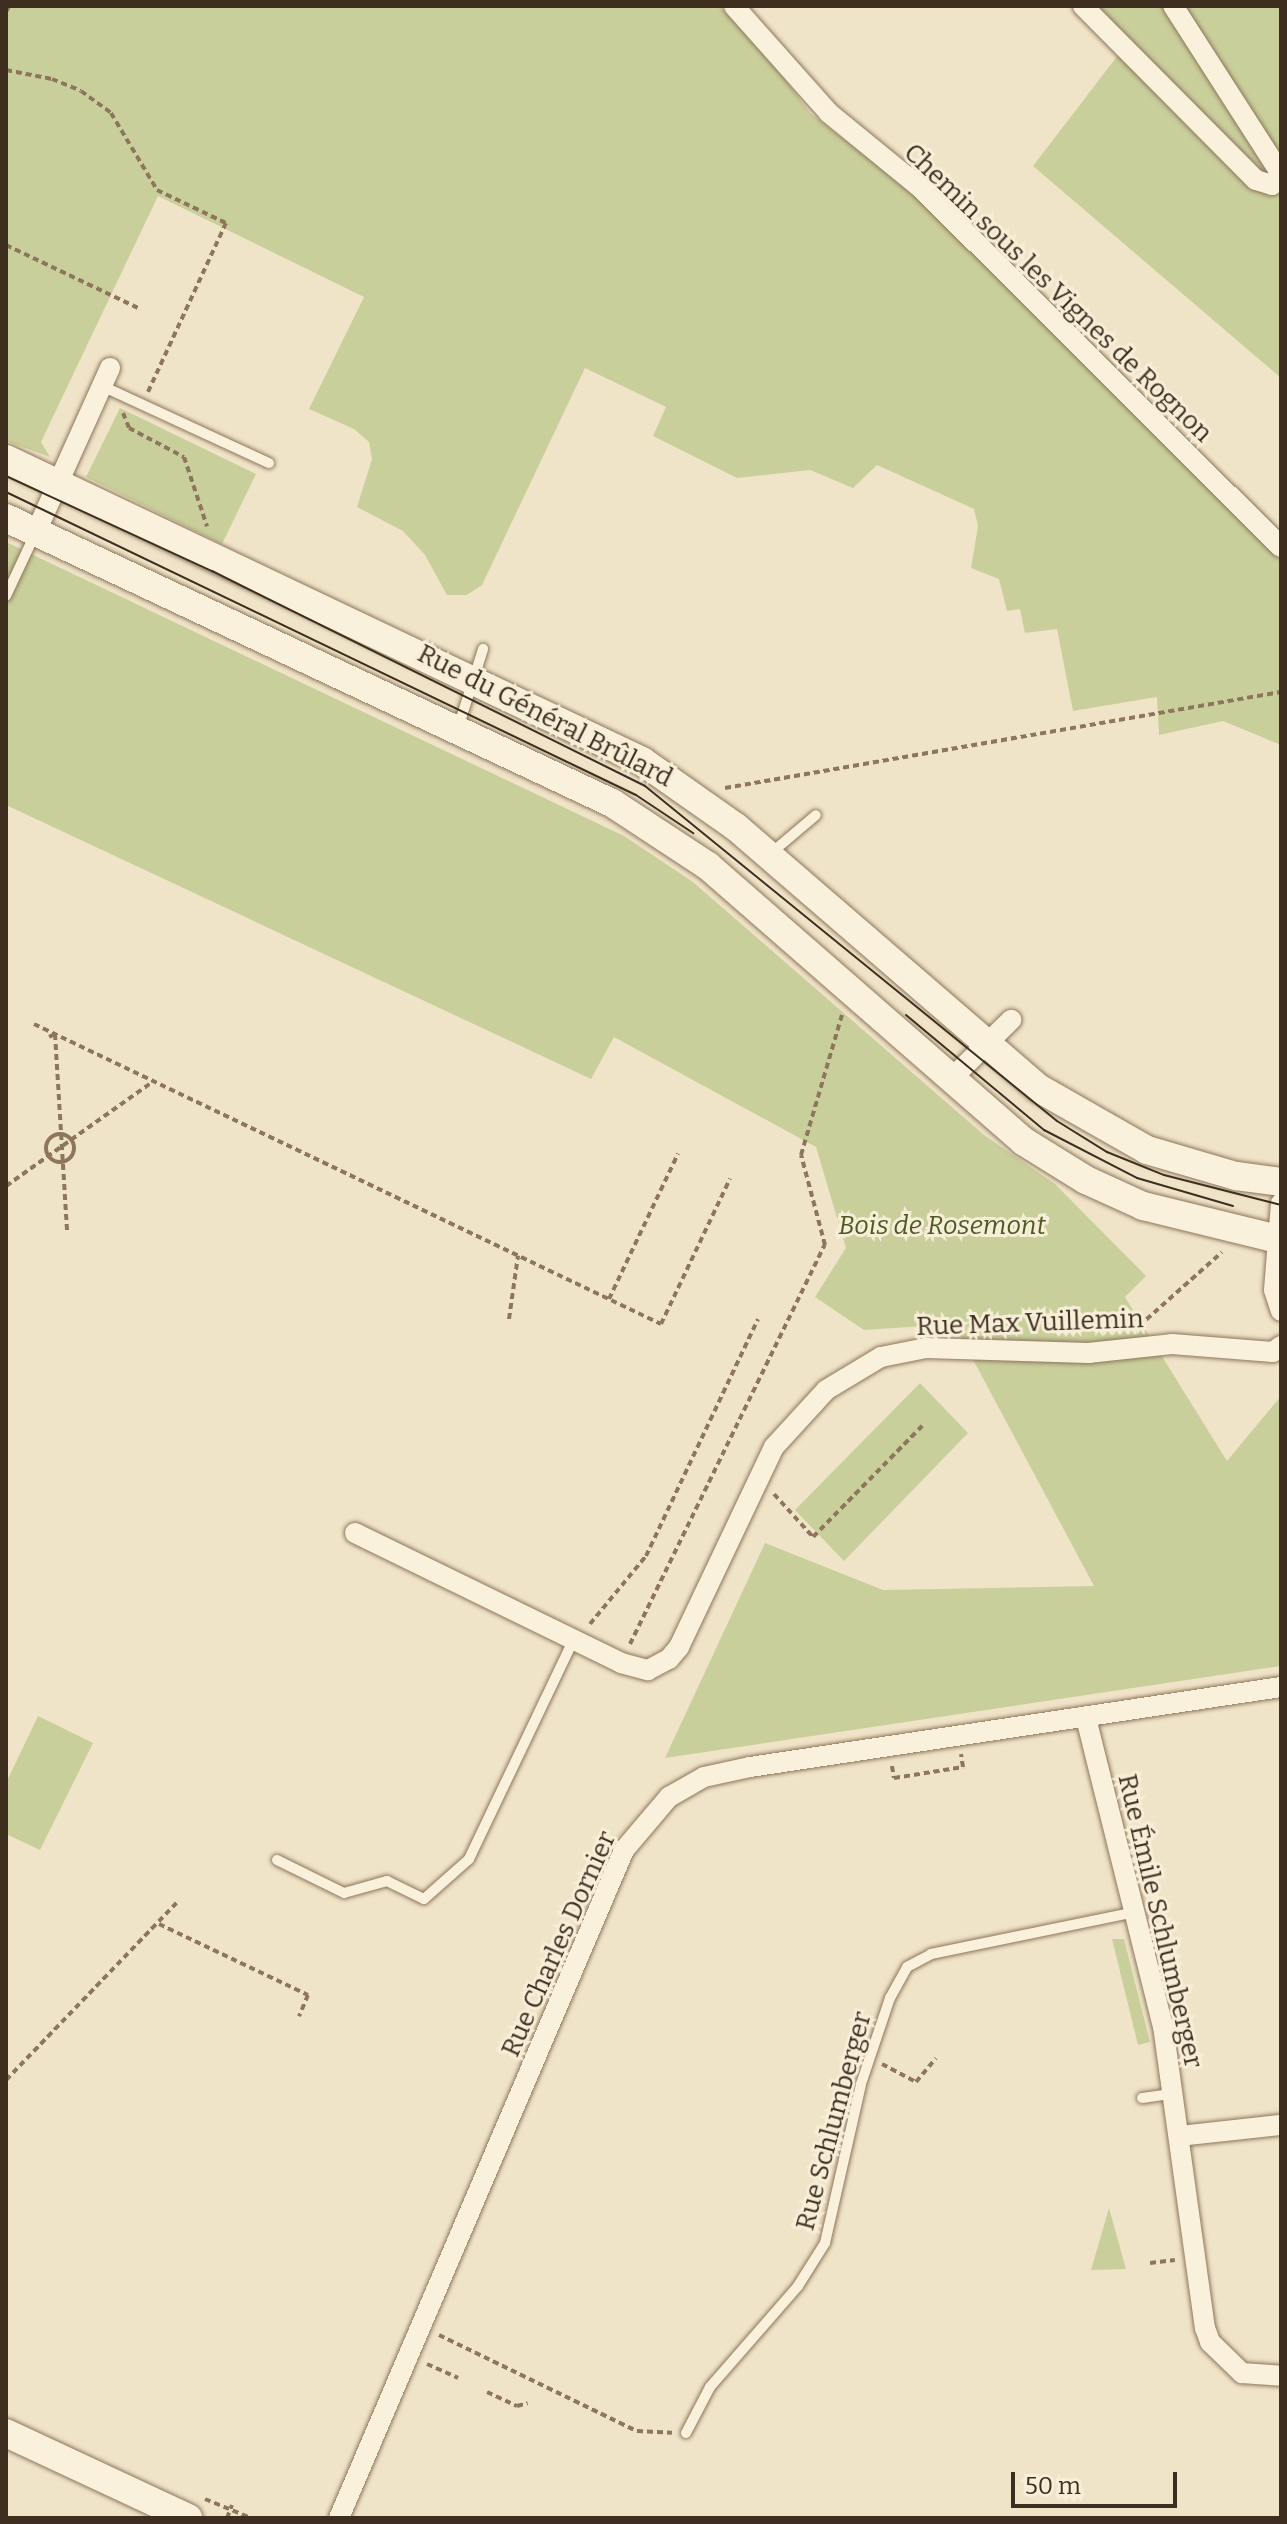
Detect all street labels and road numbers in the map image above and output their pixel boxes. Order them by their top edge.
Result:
street label: Chemin sous les Vignes de Rognon [897,137,1219,449]
street label: Rue du Général Brûlard [412,638,678,794]
street label: Rue Max Vuillemin [916,1303,1144,1343]
street label: Rue Émile Schlumberger [1111,1771,1209,2071]
street label: Rue Charles Dornier [495,1826,623,2062]
street label: Rue Schlumberger [790,2008,878,2234]

